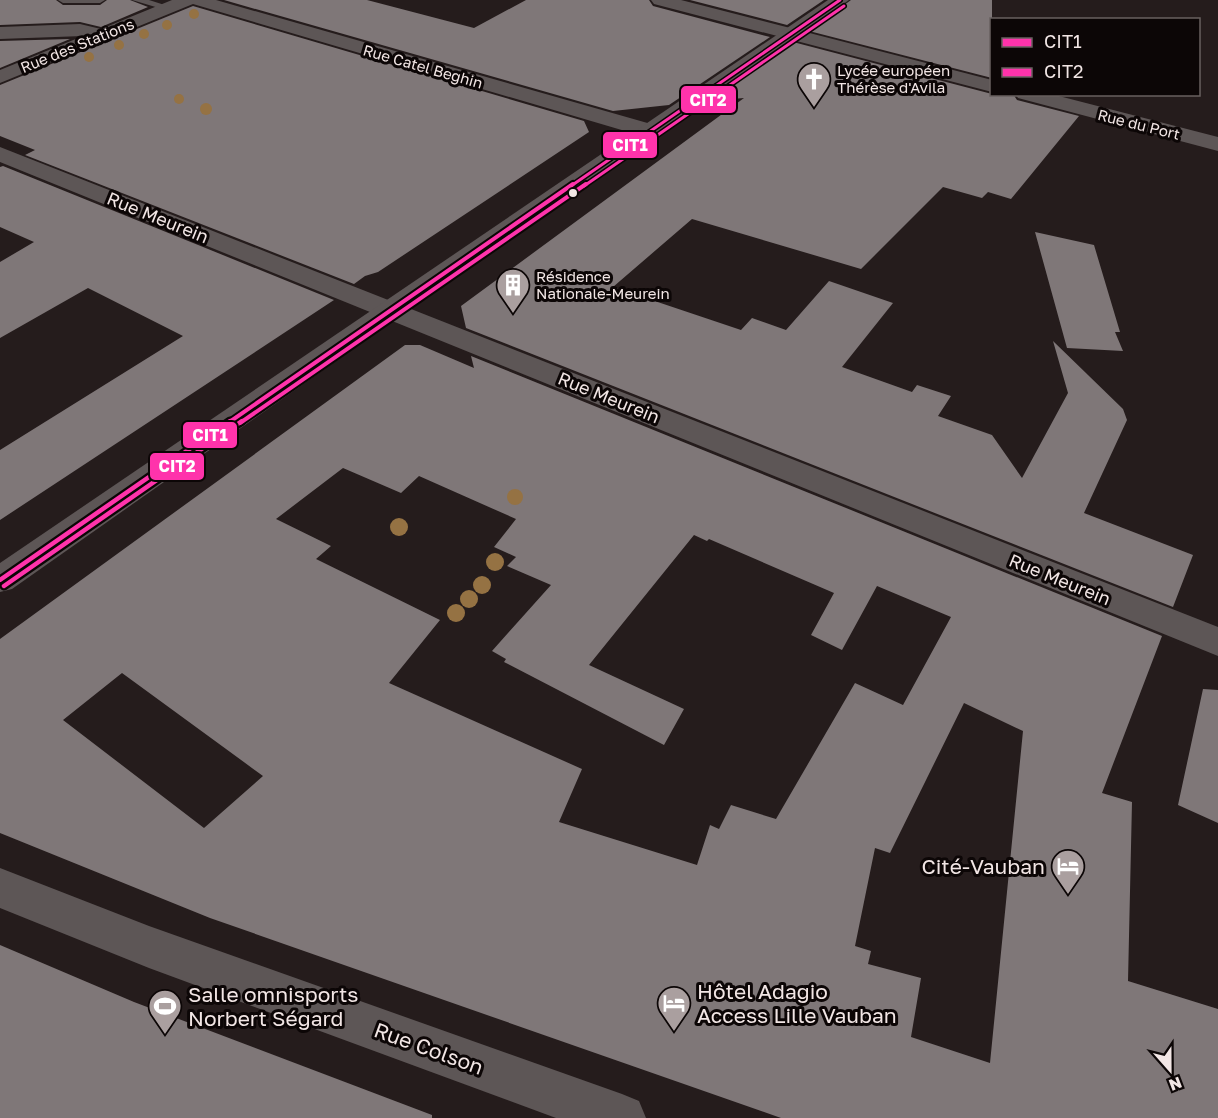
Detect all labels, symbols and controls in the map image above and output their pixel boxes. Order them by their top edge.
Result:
street label: Rue des Stations [18,14,136,76]
legend [990,18,1200,96]
text: CIT1 [1044,30,1082,52]
street label: Rue Catel Beghin [361,40,485,92]
text: CIT2 [1044,60,1084,82]
church icon: Lycée européen Thérèse d'Avila [796,61,832,108]
place label: Lycée européen Thérèse d'Avila [837,61,950,96]
line badge: CIT2 [680,85,737,114]
text: CIT2 [690,90,727,110]
street label: Rue du Port [1096,105,1182,143]
line badge: CIT1 [602,131,658,159]
text: CIT1 [612,135,648,155]
street label: Rue Meurein [104,187,212,247]
unlabelled marker [567,187,579,199]
building icon: Résidence Nationale-Meurein [495,267,531,314]
place label: Résidence Nationale-Meurein [536,267,670,302]
street label: Rue Meurein [555,367,663,427]
line badge: CIT1 [182,421,238,449]
text: CIT1 [192,425,228,445]
line badge: CIT2 [149,452,205,481]
text: CIT2 [159,456,196,476]
street label: Rue Meurein [1006,549,1114,609]
hotel icon: Cité-Vauban [1050,848,1086,895]
place label: Cité-Vauban [921,853,1045,879]
place label: Hôtel Adagio Access Lille Vauban [697,978,897,1028]
place label: Salle omnisports Norbert Ségard [188,981,358,1031]
hotel icon: Hôtel Adagio Access Lille Vauban [656,985,692,1032]
sports icon: Salle omnisports Norbert Ségard [147,988,183,1035]
street label: Rue Colson [371,1016,487,1080]
north arrow [1140,1040,1200,1100]
text: N [1166,1072,1185,1096]

